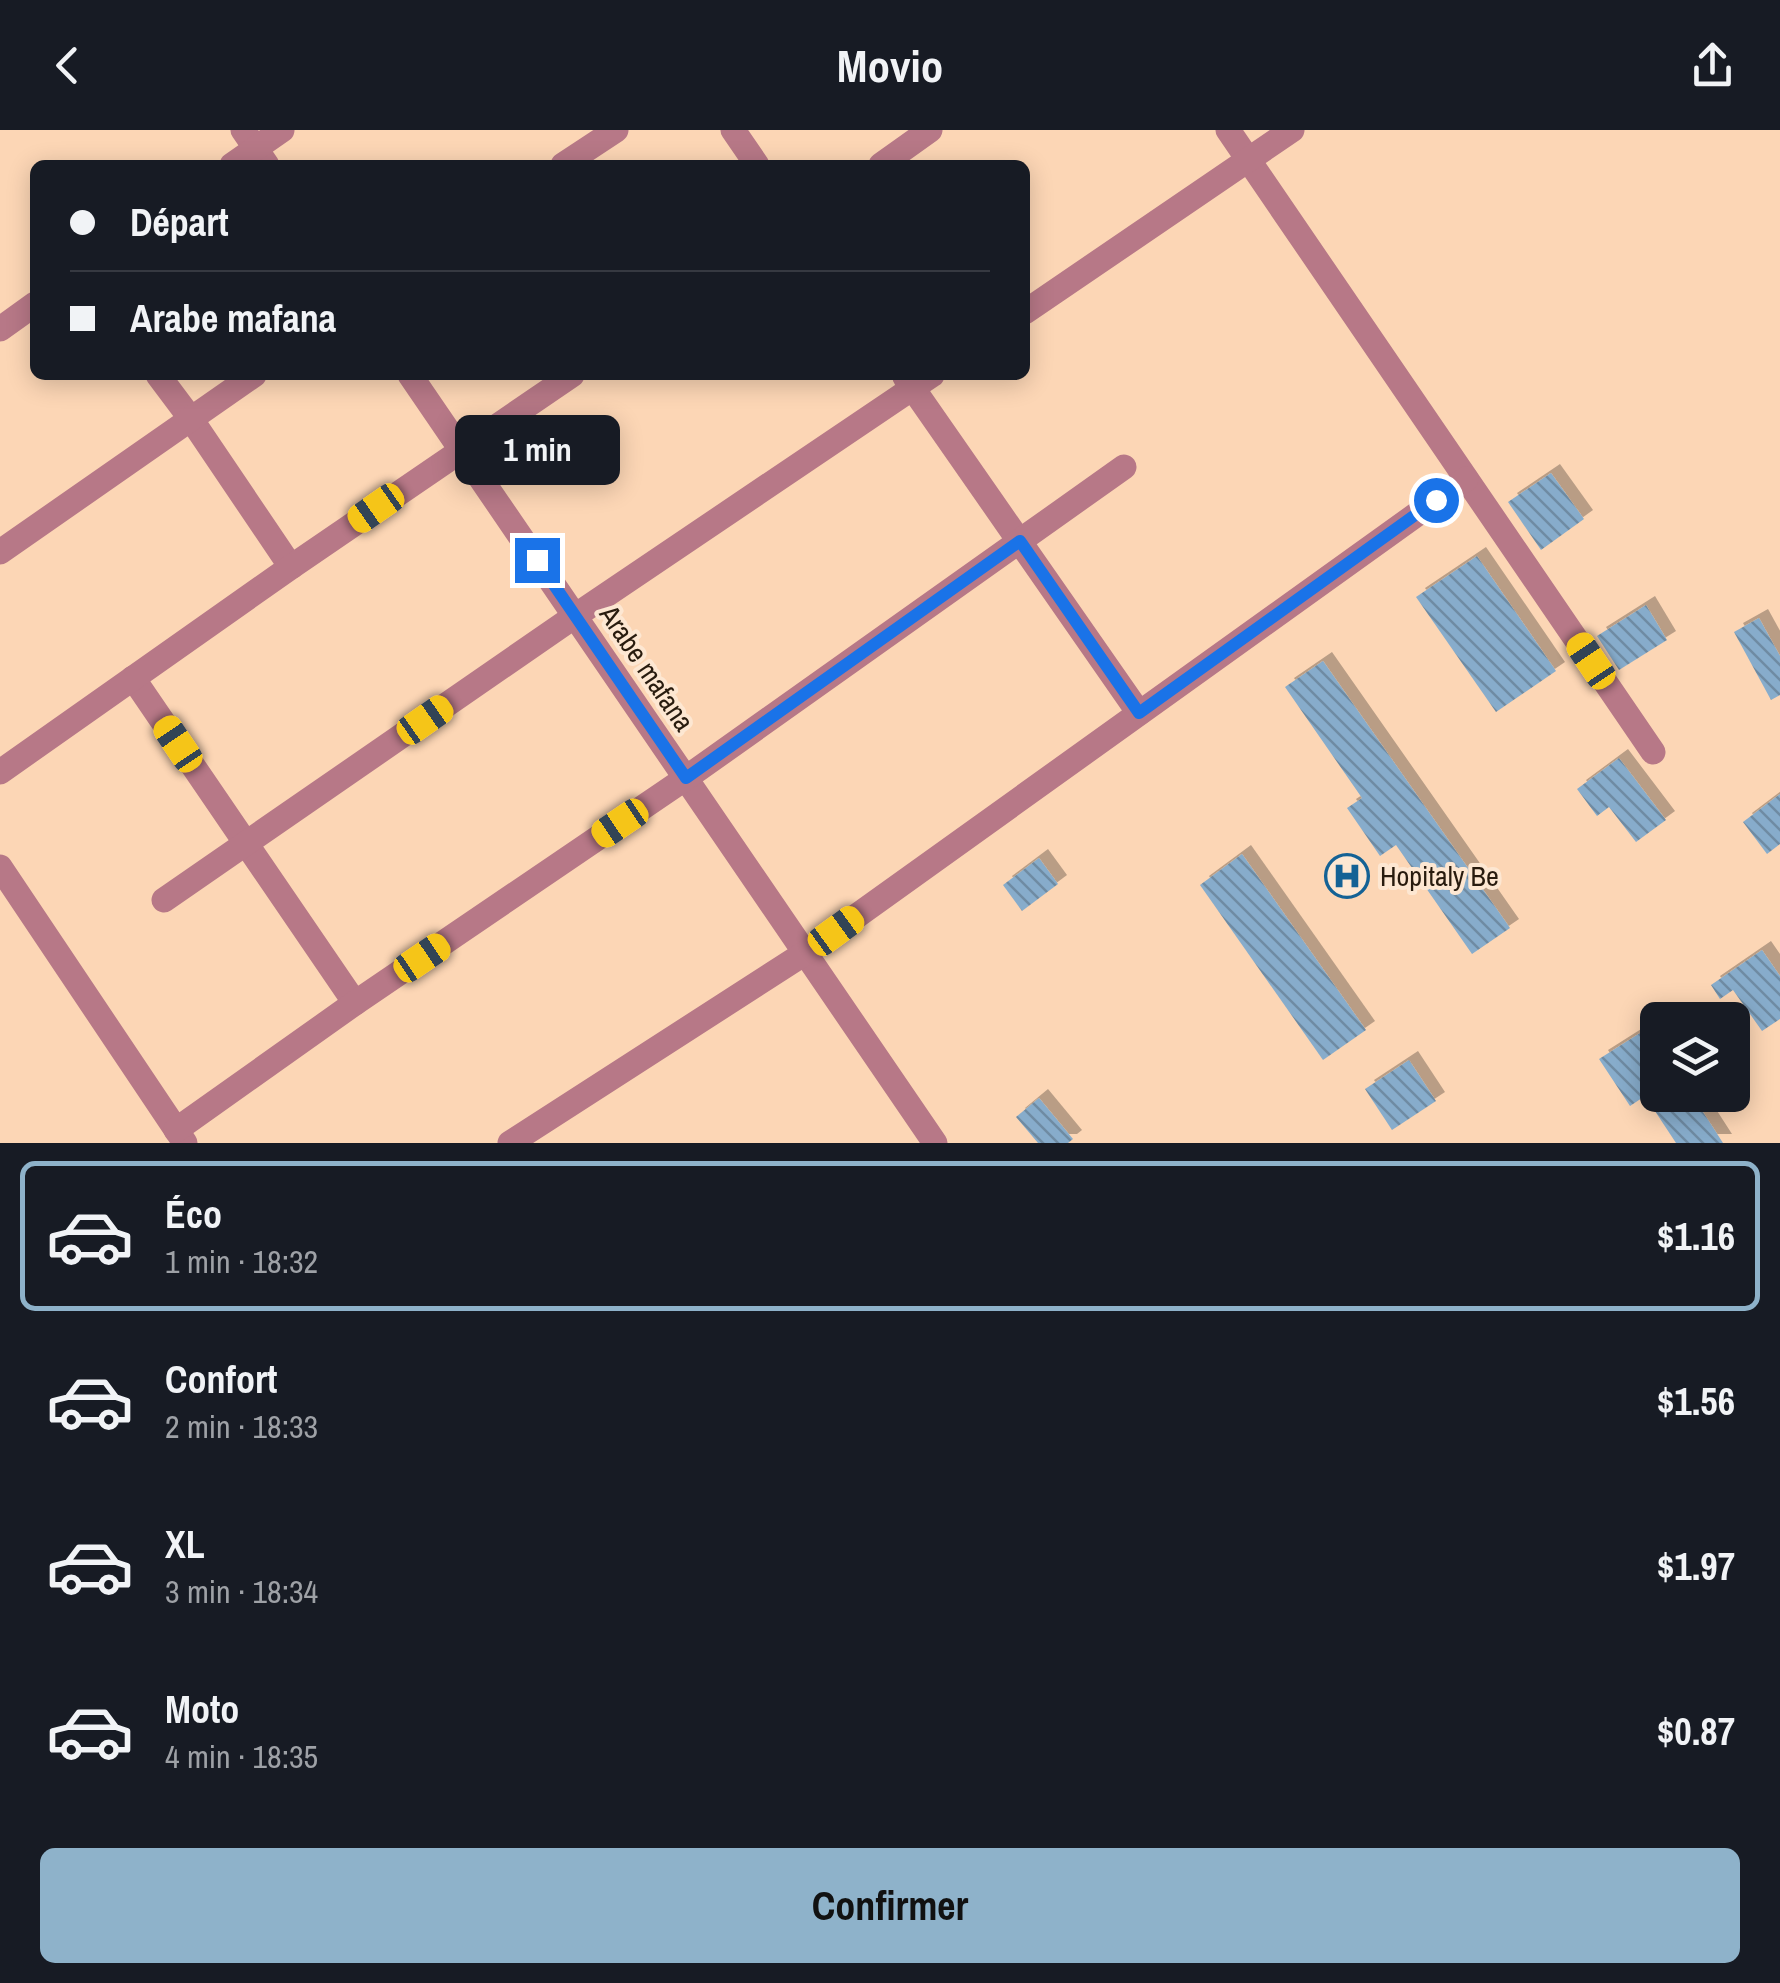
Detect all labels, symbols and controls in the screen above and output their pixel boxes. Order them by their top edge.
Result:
text: Movio [837,35,943,96]
icon: back [40,38,95,93]
icon: share [1685,38,1740,93]
text: Départ [130,197,229,248]
text: Arabe mafana [130,293,336,344]
callout: 1 min [454,415,620,485]
text: 1 min [503,428,572,471]
route start [1414,478,1459,523]
car [343,479,409,537]
route end [515,538,560,583]
street label: Arabe mafana [590,597,703,739]
car [1562,628,1620,694]
car [392,691,458,749]
car [149,711,207,777]
car [587,794,653,852]
hospital icon: Hopitaly Be [1324,853,1370,899]
place label: Hopitaly Be [1380,857,1499,895]
car [803,901,869,961]
car [389,929,455,987]
map controls [1640,1002,1750,1112]
button: layers [1640,1002,1750,1112]
text: Éco [165,1189,222,1240]
icon: car [45,1191,135,1281]
text: $1.16 [1657,1211,1735,1262]
text: 1 min · 18:32 [165,1240,318,1283]
text: Confort [165,1354,277,1405]
icon: car [45,1356,135,1446]
text: $1.56 [1657,1376,1735,1427]
text: 2 min · 18:33 [165,1405,318,1448]
text: XL [165,1519,205,1570]
icon: car [45,1521,135,1611]
text: $1.97 [1657,1541,1735,1592]
text: 3 min · 18:34 [165,1570,318,1613]
text: Moto [165,1684,239,1735]
icon: car [45,1686,135,1776]
text: $0.87 [1657,1706,1735,1757]
text: 4 min · 18:35 [165,1735,318,1778]
button: Confirmer [40,1848,1740,1963]

